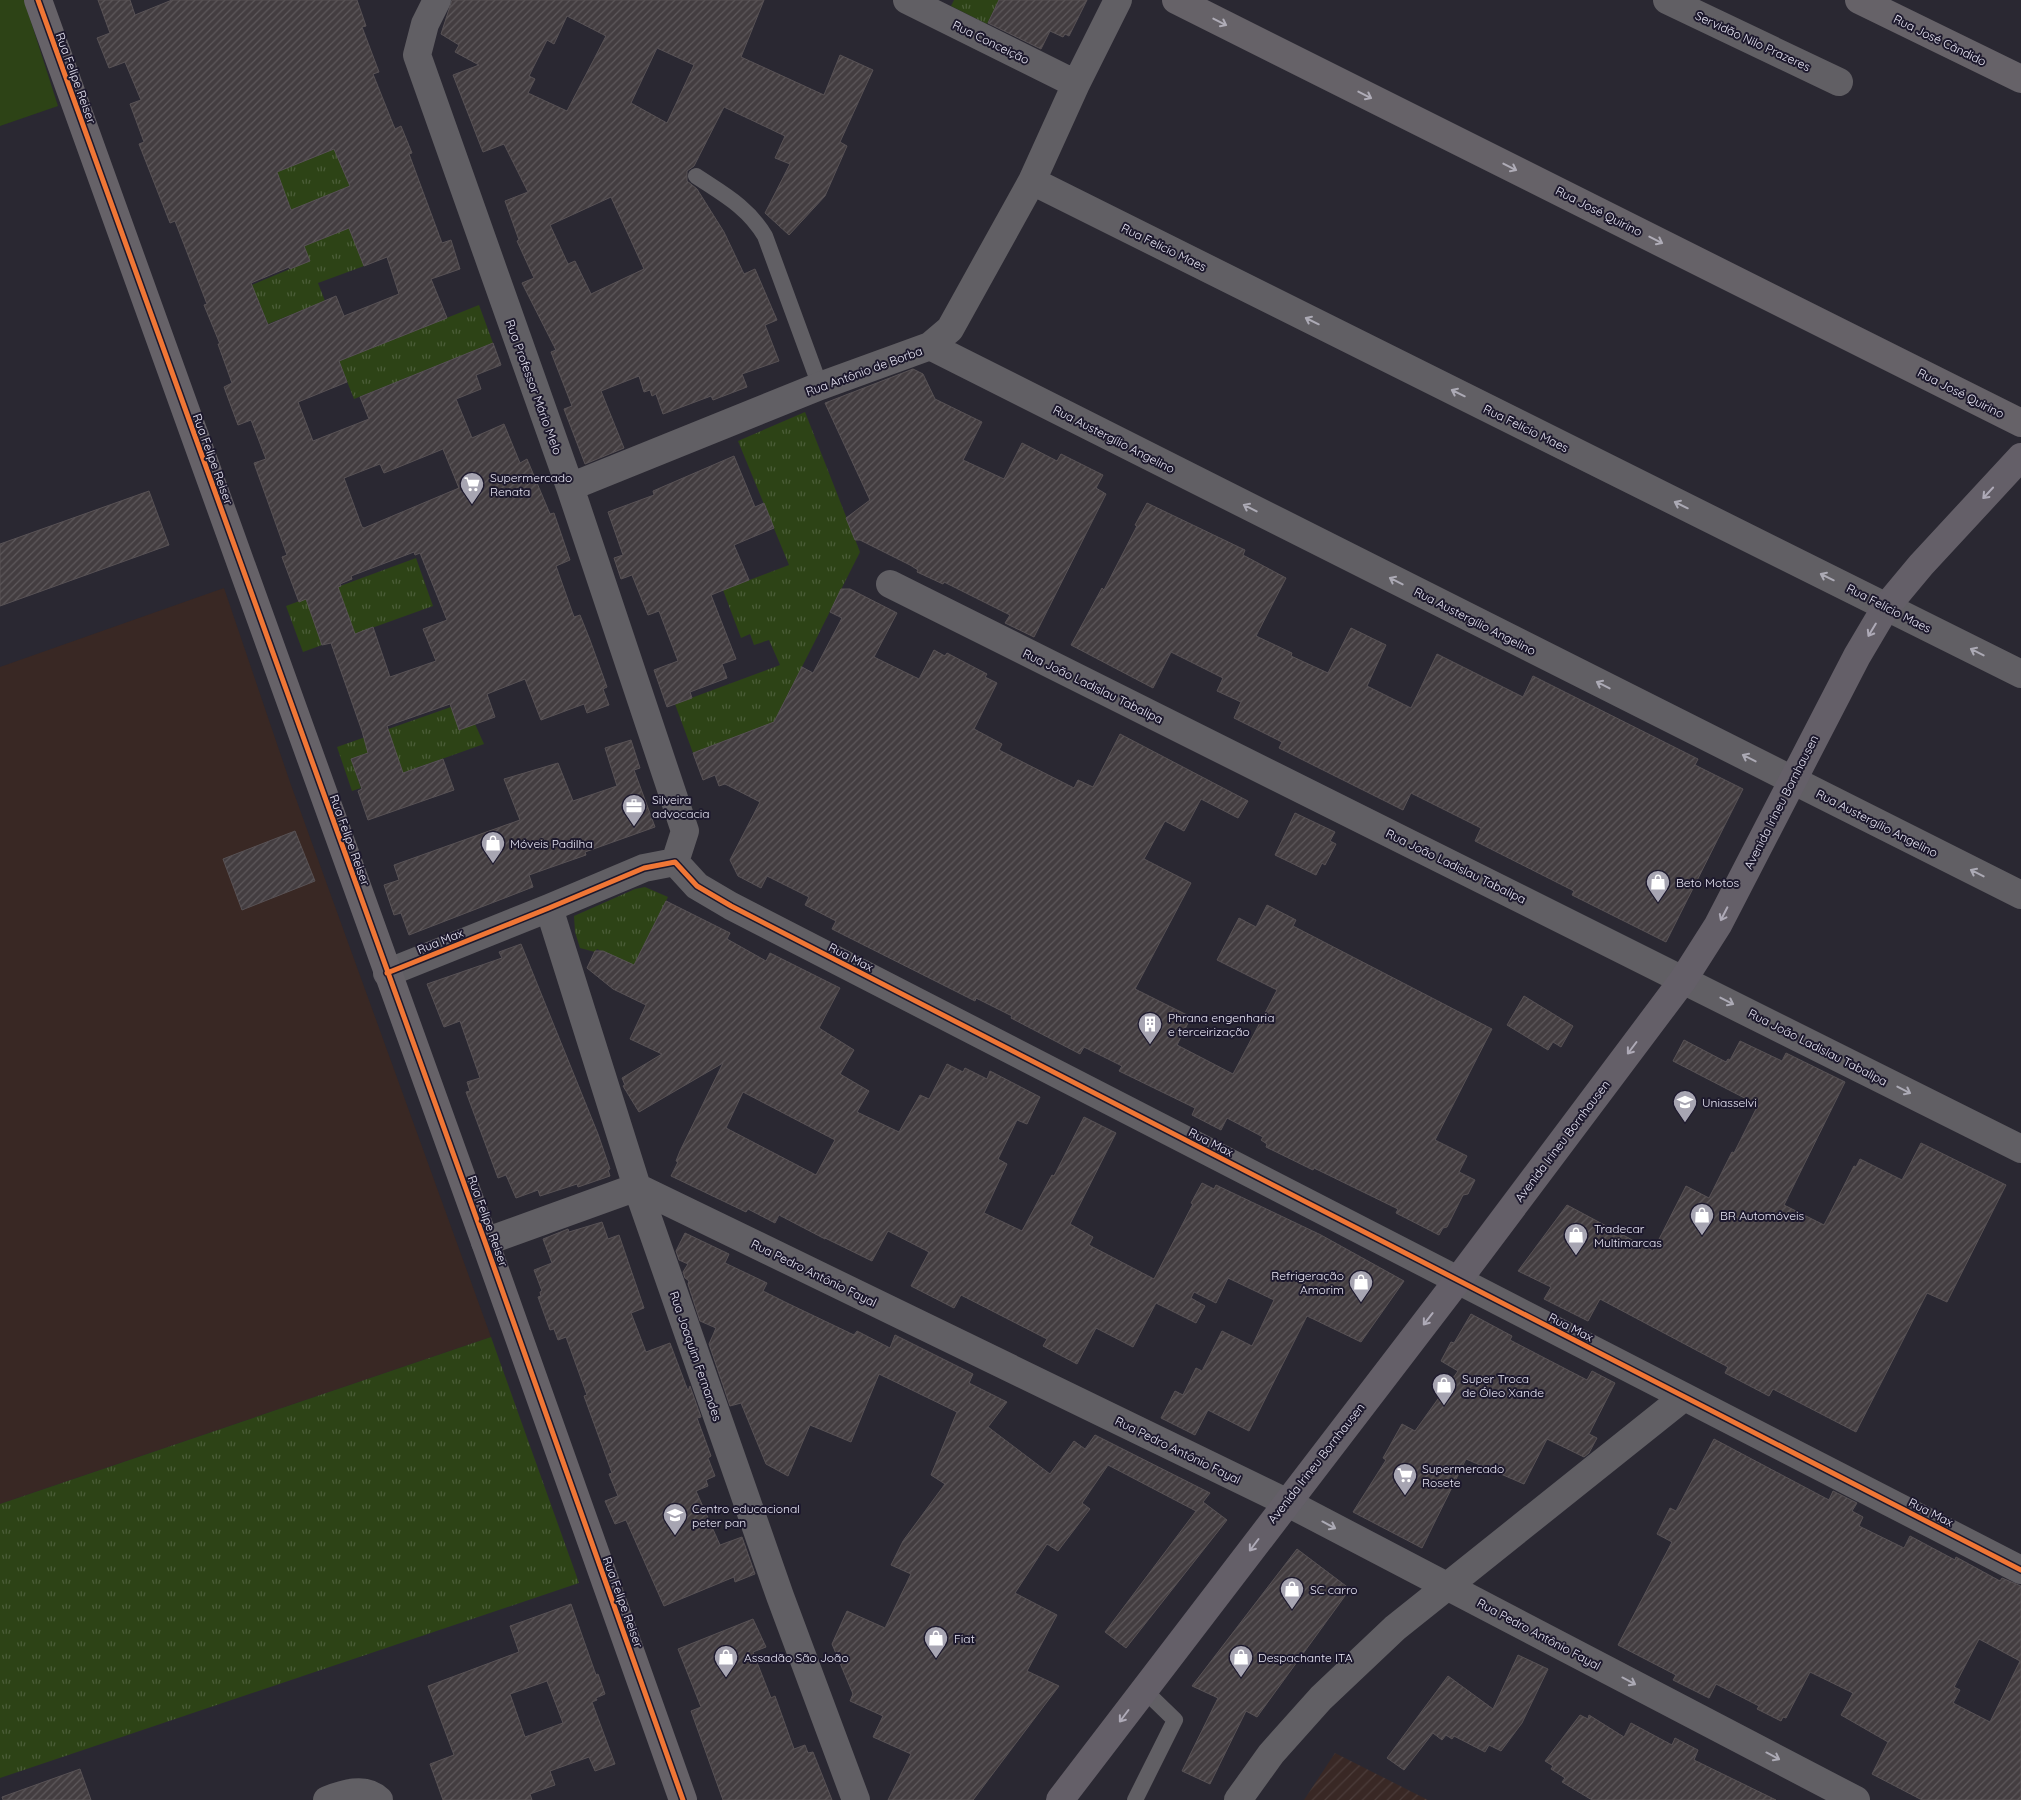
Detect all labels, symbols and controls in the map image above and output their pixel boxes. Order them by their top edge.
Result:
street label: Servidão Nilo Prazeres [1693,8,1813,74]
street label: Rua José Cândido [1891,11,1989,69]
street label: Rua Conceição [950,17,1032,67]
one-way arrow [1212,17,1227,27]
street label: Rua Felipe Reiser [53,30,100,126]
one-way arrow [1357,90,1372,100]
one-way arrow [1502,163,1517,172]
street label: Rua José Quirino [1553,183,1645,239]
street label: Rua Felício Maes [1119,220,1209,274]
one-way arrow [1648,235,1663,245]
one-way arrow [1305,316,1320,325]
street label: Rua Professor Mário Melo [503,317,565,457]
street label: Rua Antônio de Borba [804,343,924,399]
street label: Rua José Quirino [1915,365,2007,421]
one-way arrow [1450,388,1465,398]
street label: Rua Felício Maes [1481,401,1571,455]
street label: Rua Austergílio Angelino [1051,402,1177,476]
street label: Rua Felipe Reiser [190,411,237,507]
place label: Supermercado Renata [490,470,572,499]
supermarket icon: Supermercado Renata [459,471,485,505]
one-way arrow [1982,487,1994,499]
one-way arrow [1674,500,1689,510]
one-way arrow [1243,503,1258,513]
one-way arrow [1820,572,1835,581]
one-way arrow [1388,576,1403,586]
street label: Rua Felício Maes [1844,580,1934,636]
street label: Rua Austergílio Angelino [1412,584,1538,658]
one-way arrow [1866,623,1876,637]
street label: Rua João Ladislau Tabalipa [1020,645,1166,727]
one-way arrow [1970,647,1985,657]
one-way arrow [1596,680,1611,690]
street label: Avenida Irineu Bornhausen [1741,732,1821,872]
one-way arrow [1741,753,1756,763]
street label: Rua Austergílio Angelino [1814,786,1940,860]
street label: Rua Felipe Reiser [327,792,374,888]
place label: Silveira advocacia [652,792,710,821]
office icon: Silveira advocacia [621,793,647,827]
street label: Rua João Ladislau Tabalipa [1383,825,1529,907]
shop icon: Móveis Padilha [480,830,506,864]
place label: Móveis Padilha [510,836,593,851]
one-way arrow [1970,868,1985,878]
shop icon: Beto Motos [1645,869,1671,903]
place label: Beto Motos [1676,875,1740,890]
one-way arrow [1719,906,1728,921]
street label: Rua Max [415,925,465,957]
street label: Rua Max [826,939,876,975]
one-way arrow [1719,997,1734,1007]
street label: Rua João Ladislau Tabalipa [1746,1005,1890,1089]
place label: Phrana engenharia e terceirização [1168,1010,1274,1039]
building icon: Phrana engenharia e terceirização [1137,1011,1163,1045]
one-way arrow [1627,1041,1637,1055]
street label: Avenida Irineu Bornhausen [1511,1077,1613,1205]
one-way arrow [1896,1085,1911,1095]
school or university icon: Uniasselvi [1672,1089,1698,1123]
place label: Uniasselvi [1702,1095,1757,1110]
street label: Rua Max [1186,1124,1236,1160]
street label: Rua Felipe Reiser [465,1173,512,1269]
shop icon: BR Automóveis [1689,1202,1715,1236]
place label: BR Automóveis [1720,1208,1805,1223]
place label: Tradecar Multimarcas [1594,1221,1662,1250]
shop icon: Tradecar Multimarcas [1563,1222,1589,1256]
street label: Rua Pedro Antônio Fayal [749,1236,879,1310]
place label: Refrigeração Amorim [1271,1268,1344,1297]
shop icon: Refrigeração Amorim [1348,1269,1374,1303]
street label: Rua Joaquim Fernandes [667,1289,725,1423]
street label: Rua Max [1546,1309,1596,1345]
one-way arrow [1423,1312,1433,1326]
place label: Super Troca de Óleo Xande [1462,1371,1544,1400]
shop icon: Super Troca de Óleo Xande [1431,1372,1457,1406]
street label: Avenida Irineu Bornhausen [1264,1400,1368,1526]
street label: Rua Pedro Antônio Fayal [1113,1413,1243,1487]
place label: Supermercado Rosete [1422,1461,1504,1490]
supermarket icon: Supermercado Rosete [1392,1462,1418,1496]
street label: Rua Max [1906,1494,1956,1530]
place label: Centro educacional peter pan [692,1501,800,1530]
school or university icon: Centro educacional peter pan [662,1502,688,1536]
one-way arrow [1322,1520,1337,1530]
one-way arrow [1249,1538,1259,1552]
street label: Rua Felipe Reiser [600,1554,647,1650]
shop icon: SC carro [1279,1576,1305,1610]
place label: SC carro [1310,1582,1358,1597]
street label: Rua Pedro Antônio Fayal [1475,1595,1603,1673]
shop icon: Fiat [923,1625,949,1659]
place label: Fiat [954,1631,975,1646]
shop icon: Assadão São João [713,1644,739,1678]
shop icon: Despachante ITA [1228,1644,1254,1678]
place label: Assadão São João [744,1650,849,1665]
place label: Despachante ITA [1258,1650,1353,1665]
one-way arrow [1621,1676,1636,1686]
one-way arrow [1119,1709,1129,1723]
one-way arrow [1765,1751,1780,1761]

